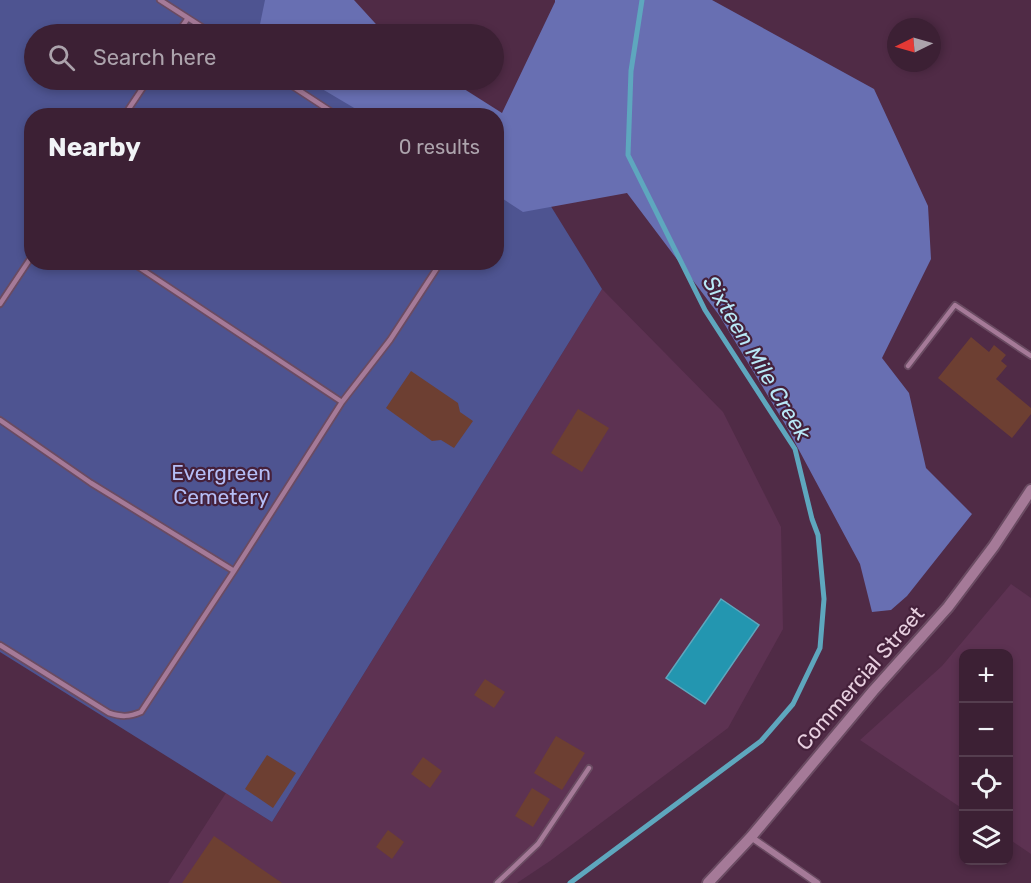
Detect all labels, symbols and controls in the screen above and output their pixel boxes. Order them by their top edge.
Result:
north arrow [887,18,941,72]
search box [24,24,504,90]
icon: search [45,41,78,74]
text: Search here [93,44,216,71]
text: Nearby [48,132,141,163]
text: 0 results [399,135,480,159]
water label: Sixteen Mile Creek [697,271,817,446]
park label: Evergreen Cemetery [171,460,271,509]
street label: Commercial Street [791,601,929,755]
map controls [959,649,1013,865]
button: + [959,649,1013,703]
button: − [959,703,1013,757]
button: locate [959,757,1013,811]
button: layers [959,811,1013,865]

